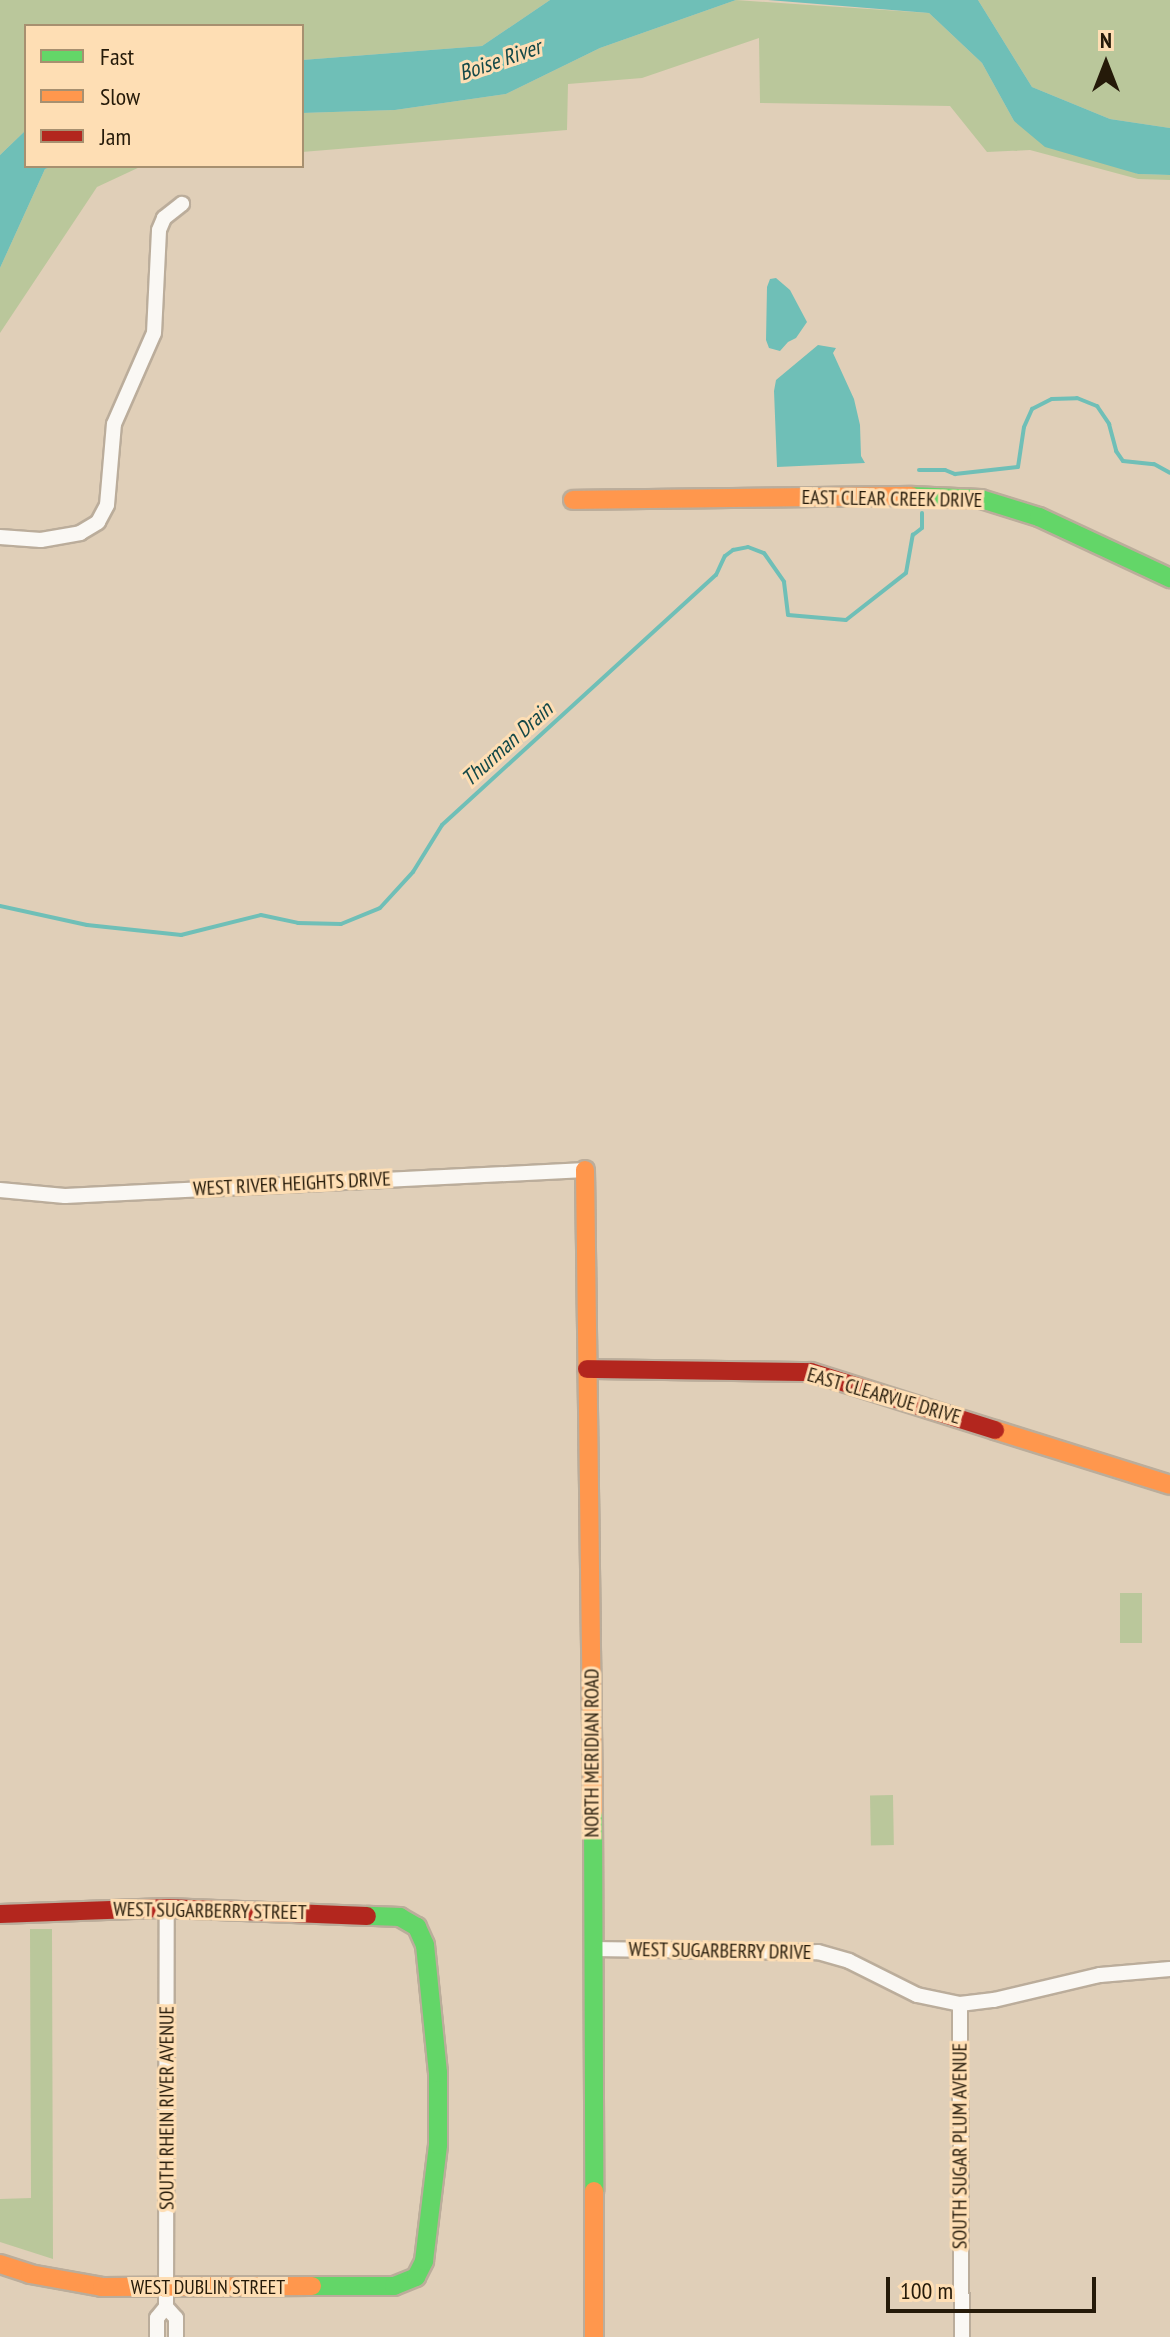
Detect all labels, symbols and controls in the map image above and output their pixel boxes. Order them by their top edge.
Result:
legend [24,24,304,168]
north arrow [1066,24,1146,104]
text: N [1100,26,1112,54]
water label: Boise River [456,34,544,86]
text: Fast [100,41,134,72]
text: Slow [100,81,140,112]
text: Jam [100,121,131,152]
street label: EAST CLEAR CREEK DRIVE [801,485,983,513]
water label: Thurman Drain [456,696,558,792]
street label: WEST RIVER HEIGHTS DRIVE [192,1167,392,1201]
street label: EAST CLEARVUE DRIVE [804,1363,964,1429]
street label: NORTH MERIDIAN ROAD [580,1668,604,1838]
street label: WEST SUGARBERRY STREET [113,1897,307,1925]
street label: WEST SUGARBERRY DRIVE [628,1937,812,1965]
street label: SOUTH RHEIN RIVER AVENUE [155,2006,179,2210]
street label: SOUTH SUGAR PLUM AVENUE [948,2043,972,2249]
scale bar [890,2261,1100,2311]
street label: WEST DUBLIN STREET [130,2275,286,2299]
text: 100 m [900,2275,953,2306]

